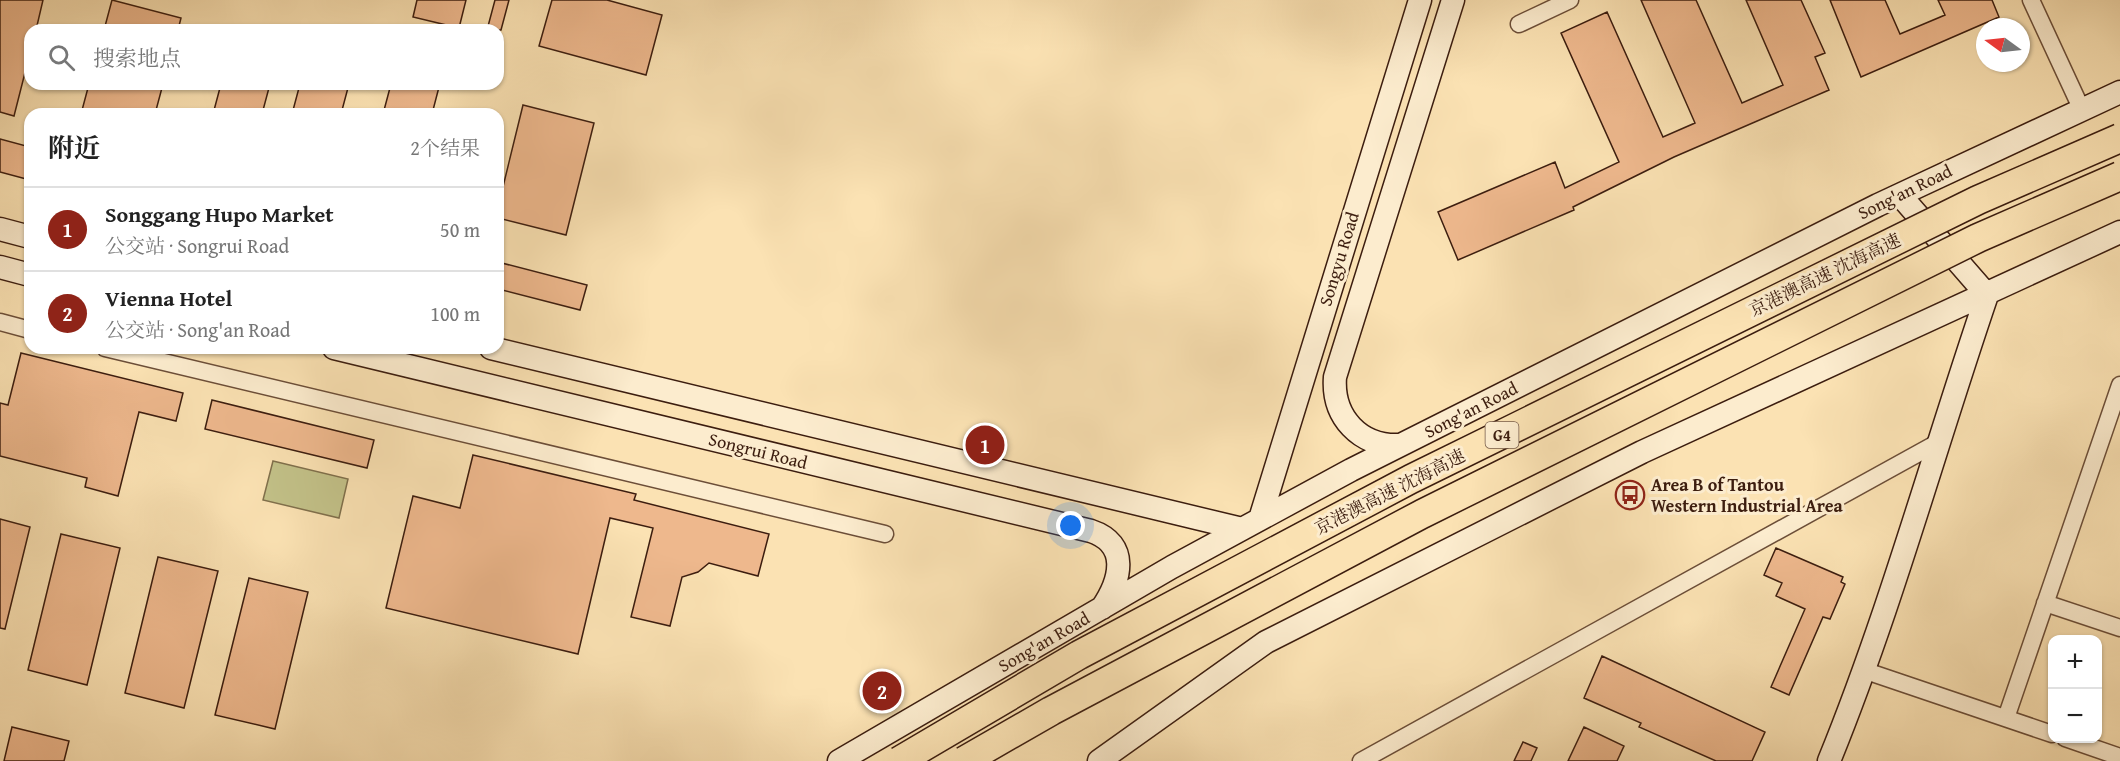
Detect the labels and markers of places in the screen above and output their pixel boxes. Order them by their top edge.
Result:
pin: 1 [966,422,1004,468]
place label: Area B of Tantou Western Industrial Area [1651,471,1844,519]
bus stop icon: Area B of Tantou Western Industrial Area [1614,479,1646,511]
pin: 2 [862,668,902,714]

